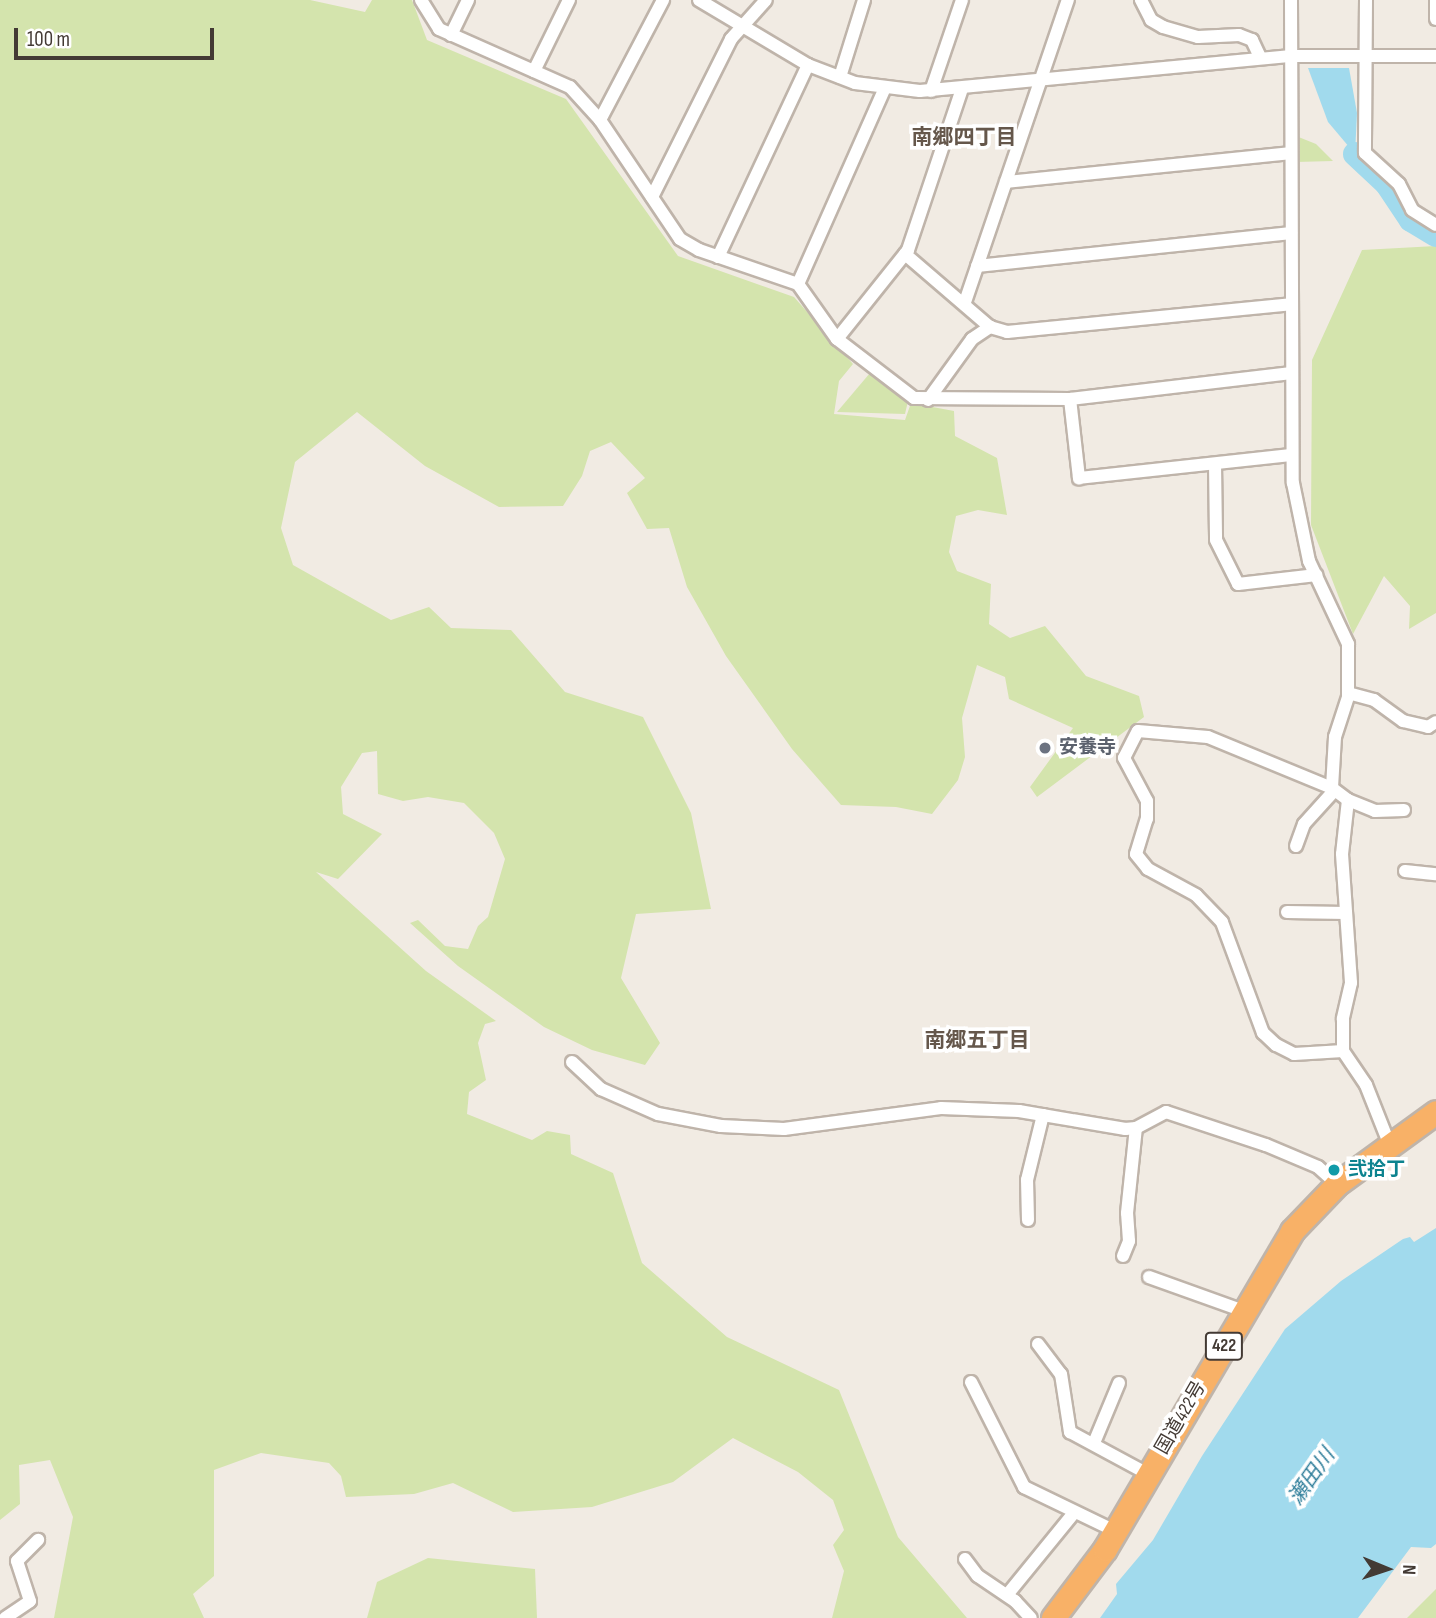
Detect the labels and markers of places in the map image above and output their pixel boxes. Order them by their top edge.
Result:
place label: 安養寺 [1059,737,1116,759]
marker: 安養寺 [1037,740,1053,756]
place label: 弐拾丁 [1348,1159,1405,1181]
marker: 弐拾丁 [1326,1162,1342,1178]

